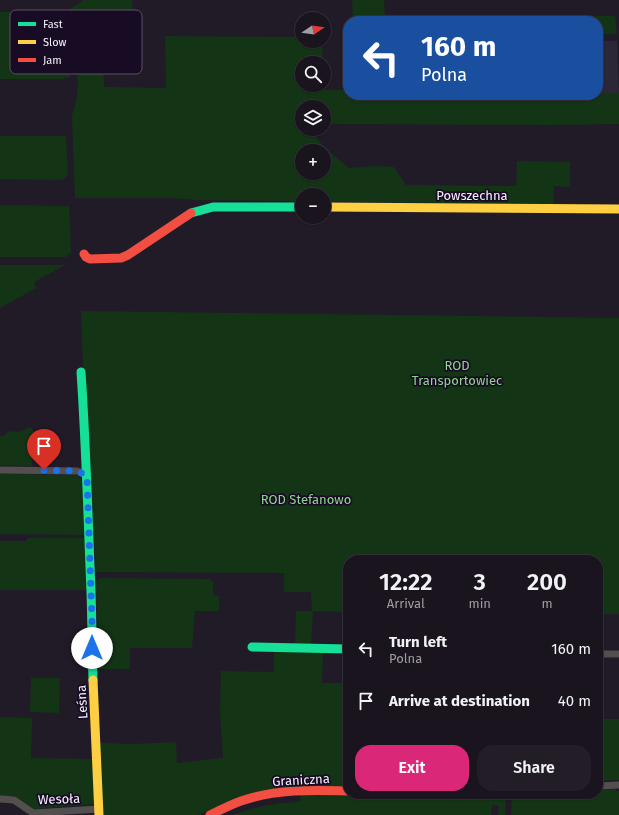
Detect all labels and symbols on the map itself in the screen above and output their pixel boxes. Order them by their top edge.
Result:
legend [10,10,142,74]
north arrow [295,12,331,48]
text: Fast [43,18,63,31]
text: Slow [43,36,67,49]
text: Jam [43,54,62,67]
street label: Powszechna [436,188,508,203]
park label: ROD Transportowiec [412,358,502,388]
pin [27,429,61,470]
park label: ROD Stefanowo [261,492,351,507]
position arrow [71,627,113,669]
street label: Leśna [74,685,90,719]
street label: Graniczna [272,771,330,789]
street label: Wesoła [38,791,80,807]

